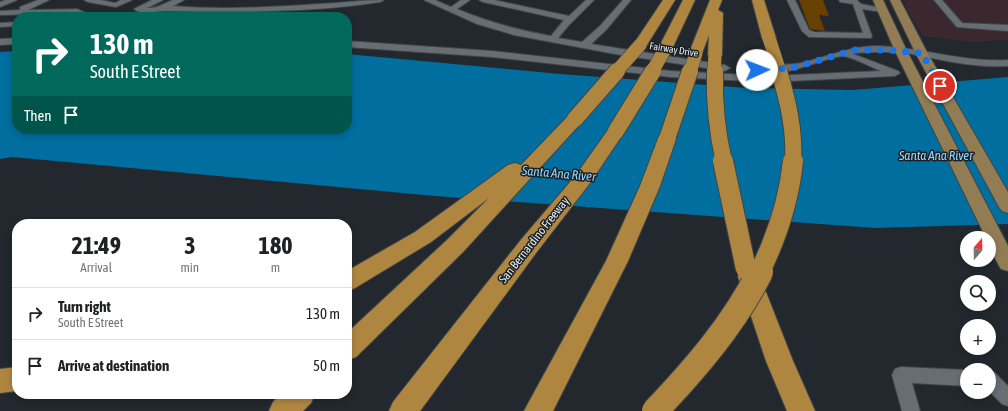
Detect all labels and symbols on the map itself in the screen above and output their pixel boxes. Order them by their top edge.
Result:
street label: Fairway Drive [649,40,700,59]
position arrow [736,49,778,91]
pin [923,69,957,103]
water label: Santa Ana River [898,148,974,163]
water label: Santa Ana River [520,163,598,184]
street label: San Bernardino Freeway [496,194,572,286]
north arrow [960,231,996,267]

